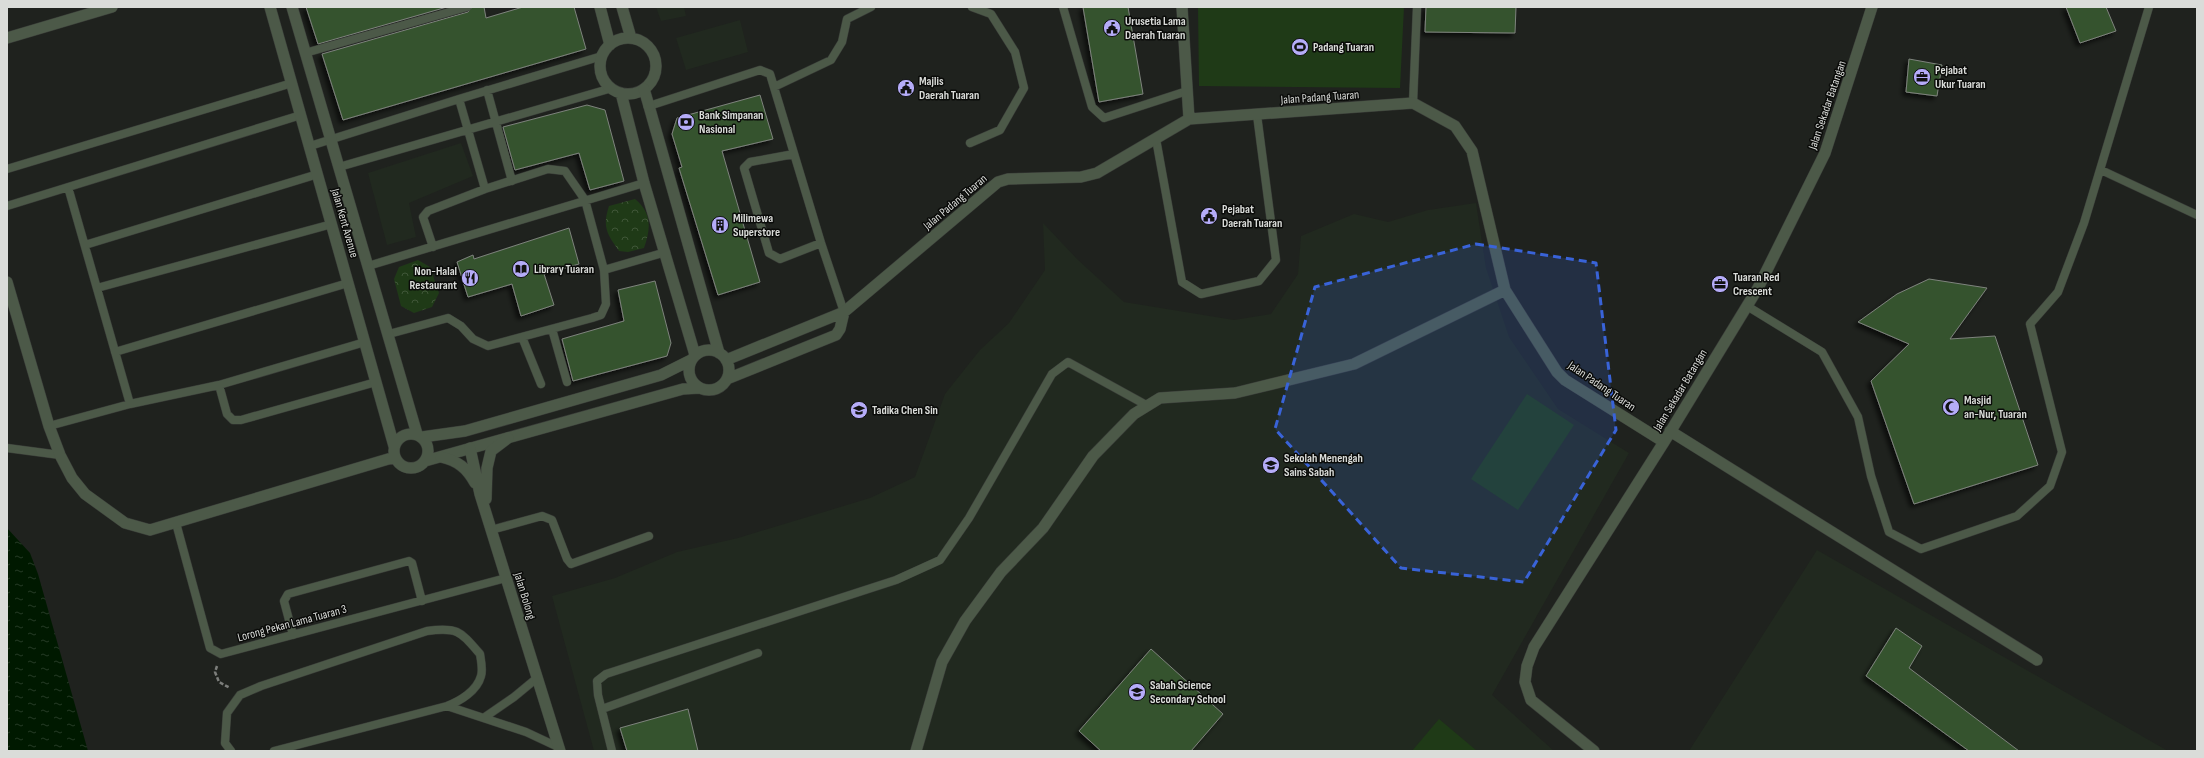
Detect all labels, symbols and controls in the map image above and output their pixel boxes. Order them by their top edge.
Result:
place label: Urusetia Lama Daerah Tuaran [1125,14,1186,43]
public building icon: Urusetia Lama Daerah Tuaran [1102,18,1122,38]
sports icon: Padang Tuaran [1290,37,1310,57]
place label: Padang Tuaran [1313,40,1374,55]
street label: Jalan Sekadar Batangan [1805,59,1850,152]
place label: Pejabat Ukur Tuaran [1935,63,1986,92]
office icon: Pejabat Ukur Tuaran [1912,67,1932,87]
place label: Majlis Daerah Tuaran [919,74,979,103]
public building icon: Majlis Daerah Tuaran [896,78,916,98]
street label: Jalan Padang Tuaran [1279,87,1360,108]
place label: Bank Simpanan Nasional [699,108,763,137]
bank icon: Bank Simpanan Nasional [676,112,696,132]
street label: Jalan Padang Tuaran [920,171,990,234]
street label: Jalan Kent Avenue [327,186,362,260]
place label: Pejabat Daerah Tuaran [1222,202,1282,231]
public building icon: Pejabat Daerah Tuaran [1199,206,1219,226]
place label: Milimewa Superstore [733,211,780,240]
building icon: Milimewa Superstore [710,215,730,235]
library icon: Library Tuaran [511,259,531,279]
place label: Library Tuaran [534,262,594,277]
place label: Non-Halal Restaurant [410,264,457,293]
restaurant icon: Non-Halal Restaurant [460,268,480,288]
place label: Tuaran Red Crescent [1733,270,1780,299]
office icon: Tuaran Red Crescent [1710,274,1730,294]
street label: Jalan Sekadar Batangan [1650,347,1711,435]
street label: Jalan Padang Tuaran [1564,358,1639,415]
place label: Masjid an-Nur, Tuaran [1964,393,2027,422]
mosque icon: Masjid an-Nur, Tuaran [1941,397,1961,417]
school or university icon: Tadika Chen Sin [849,400,869,420]
place label: Tadika Chen Sin [872,403,938,418]
place label: Sekolah Menengah Sains Sabah [1284,451,1363,480]
school or university icon: Sekolah Menengah Sains Sabah [1261,455,1281,475]
street label: Jalan Bolong [510,570,539,622]
street label: Lorong Pekan Lama Tuaran 3 [236,602,348,645]
place label: Sabah Science Secondary School [1150,678,1226,707]
school or university icon: Sabah Science Secondary School [1127,682,1147,702]

